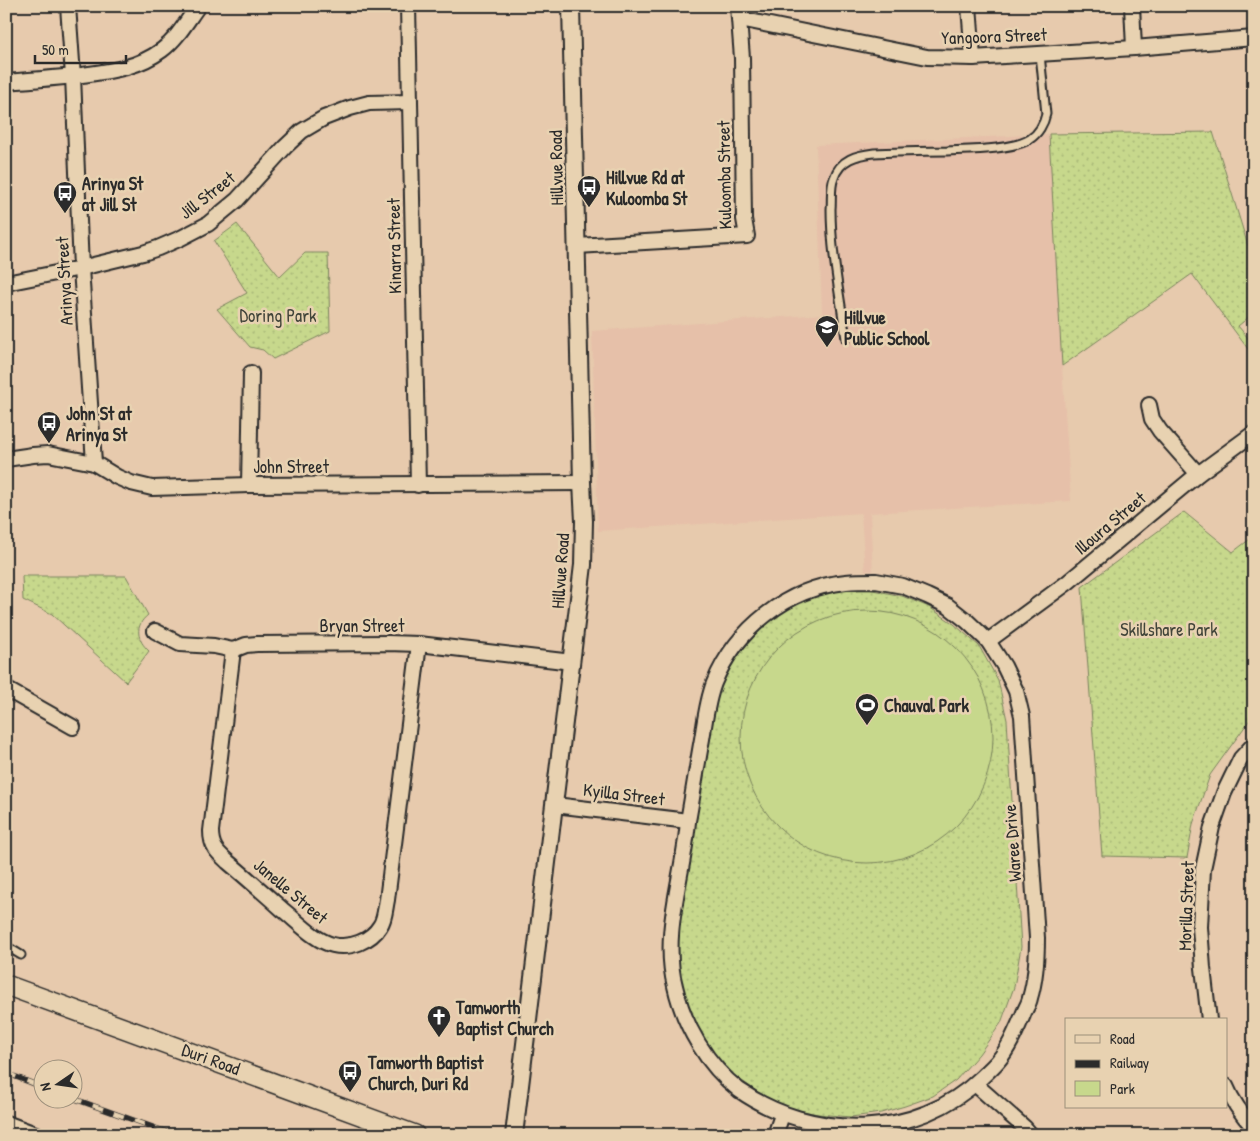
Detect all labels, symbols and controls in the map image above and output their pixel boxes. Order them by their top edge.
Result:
street label: Yangoora Street [941,22,1048,50]
scale bar [35,32,126,64]
text: 50 m [42,39,69,60]
street label: Kuloomba Street [711,120,737,230]
street label: Hillvue Road [543,130,569,206]
street label: Jill Street [174,165,241,225]
place label: Hillvue Rd at Kuloomba St [606,165,688,211]
place label: Arinya St at Jill St [82,171,144,217]
bus stop icon: Hillvue Rd at Kuloomba St [576,174,602,208]
bus stop icon: Arinya St at Jill St [52,180,78,214]
street label: Kinarra Street [381,197,407,294]
street label: Arinya Street [49,235,79,326]
park label: Doring Park [239,303,317,328]
place label: Hillvue Public School [844,305,931,351]
school or university icon: Hillvue Public School [814,314,840,348]
place label: John St at Arinya St [66,401,132,448]
bus stop icon: John St at Arinya St [36,410,62,444]
street label: John Street [253,454,330,479]
street label: Illoura Street [1069,485,1152,560]
street label: Hillvue Road [545,533,575,609]
street label: Bryan Street [320,613,405,638]
park label: Skillshare Park [1120,617,1218,642]
sports icon: Chauval Park [854,692,880,726]
place label: Chauval Park [884,693,970,718]
street label: Kyilla Street [582,777,667,811]
street label: Waree Drive [997,804,1027,882]
street label: Janelle Street [248,853,334,930]
street label: Morilla Street [1172,860,1200,951]
place label: Tamworth Baptist Church [455,995,554,1042]
church icon: Tamworth Baptist Church [426,1004,452,1038]
legend [1065,1018,1228,1108]
text: Road [1110,1028,1135,1049]
street label: Duri Road [178,1037,244,1081]
place label: Tamworth Baptist Church, Duri Rd [367,1050,484,1096]
text: Railway [1110,1052,1149,1073]
north arrow [32,1058,82,1108]
bus stop icon: Tamworth Baptist Church, Duri Rd [337,1059,363,1093]
text: Park [1110,1078,1135,1099]
text: N [35,1081,55,1093]

